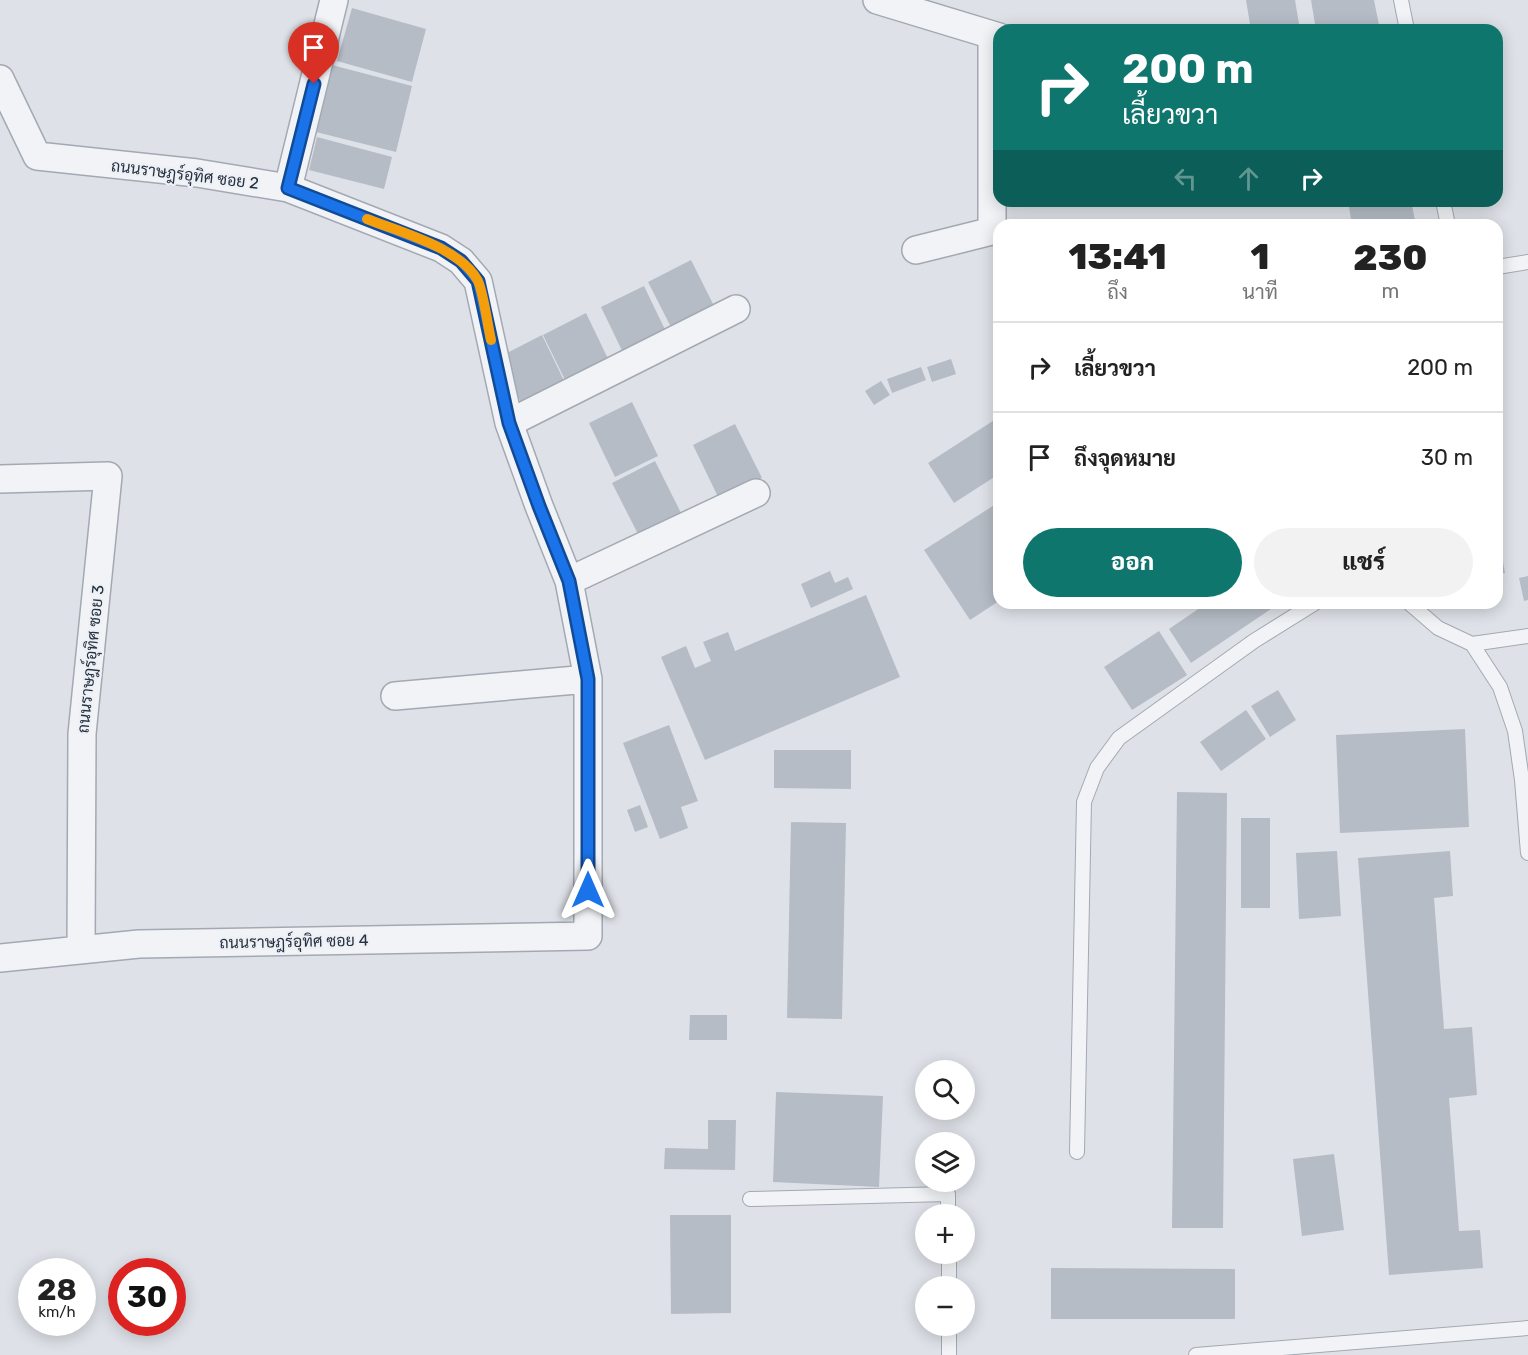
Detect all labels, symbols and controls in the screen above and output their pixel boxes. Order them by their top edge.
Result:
pin [288,22,339,84]
icon: arrive [297,31,330,64]
text: 200 m [1122,44,1254,94]
icon: right [1023,48,1101,126]
text: เลี้ยวขวา [1122,99,1218,131]
street label: ถนนราษฎร์อุทิศ ซอย 2 [110,153,260,195]
icon: left [1169,162,1202,195]
icon: ahead [1232,162,1265,195]
icon: right [1295,162,1328,195]
text: 13:41 [1069,235,1167,278]
text: 1 [1250,235,1269,278]
text: 230 [1353,236,1427,279]
text: m [1381,279,1399,303]
text: ถึง [1107,280,1128,304]
text: นาที [1242,280,1278,304]
icon: right [1023,351,1056,384]
text: 200 m [1407,354,1473,381]
text: เลี้ยวขวา [1074,355,1156,382]
icon: arrive [1023,441,1056,474]
text: 30 m [1421,444,1473,471]
text: ถึงจุดหมาย [1074,445,1176,472]
button: ออก [1023,528,1242,597]
button: แชร์ [1254,528,1473,597]
street label: ถนนราษฎร์อุทิศ ซอย 3 [70,584,110,734]
position arrow [556,858,620,922]
street label: ถนนราษฎร์อุทิศ ซอย 4 [219,928,369,954]
map controls [915,1060,975,1336]
button: search [915,1060,975,1120]
button: layers [915,1132,975,1192]
button: + [915,1204,975,1264]
speed limit sign: 30 [108,1258,186,1336]
text: 28 [37,1272,77,1308]
button: − [915,1276,975,1336]
text: km/h [38,1303,76,1321]

